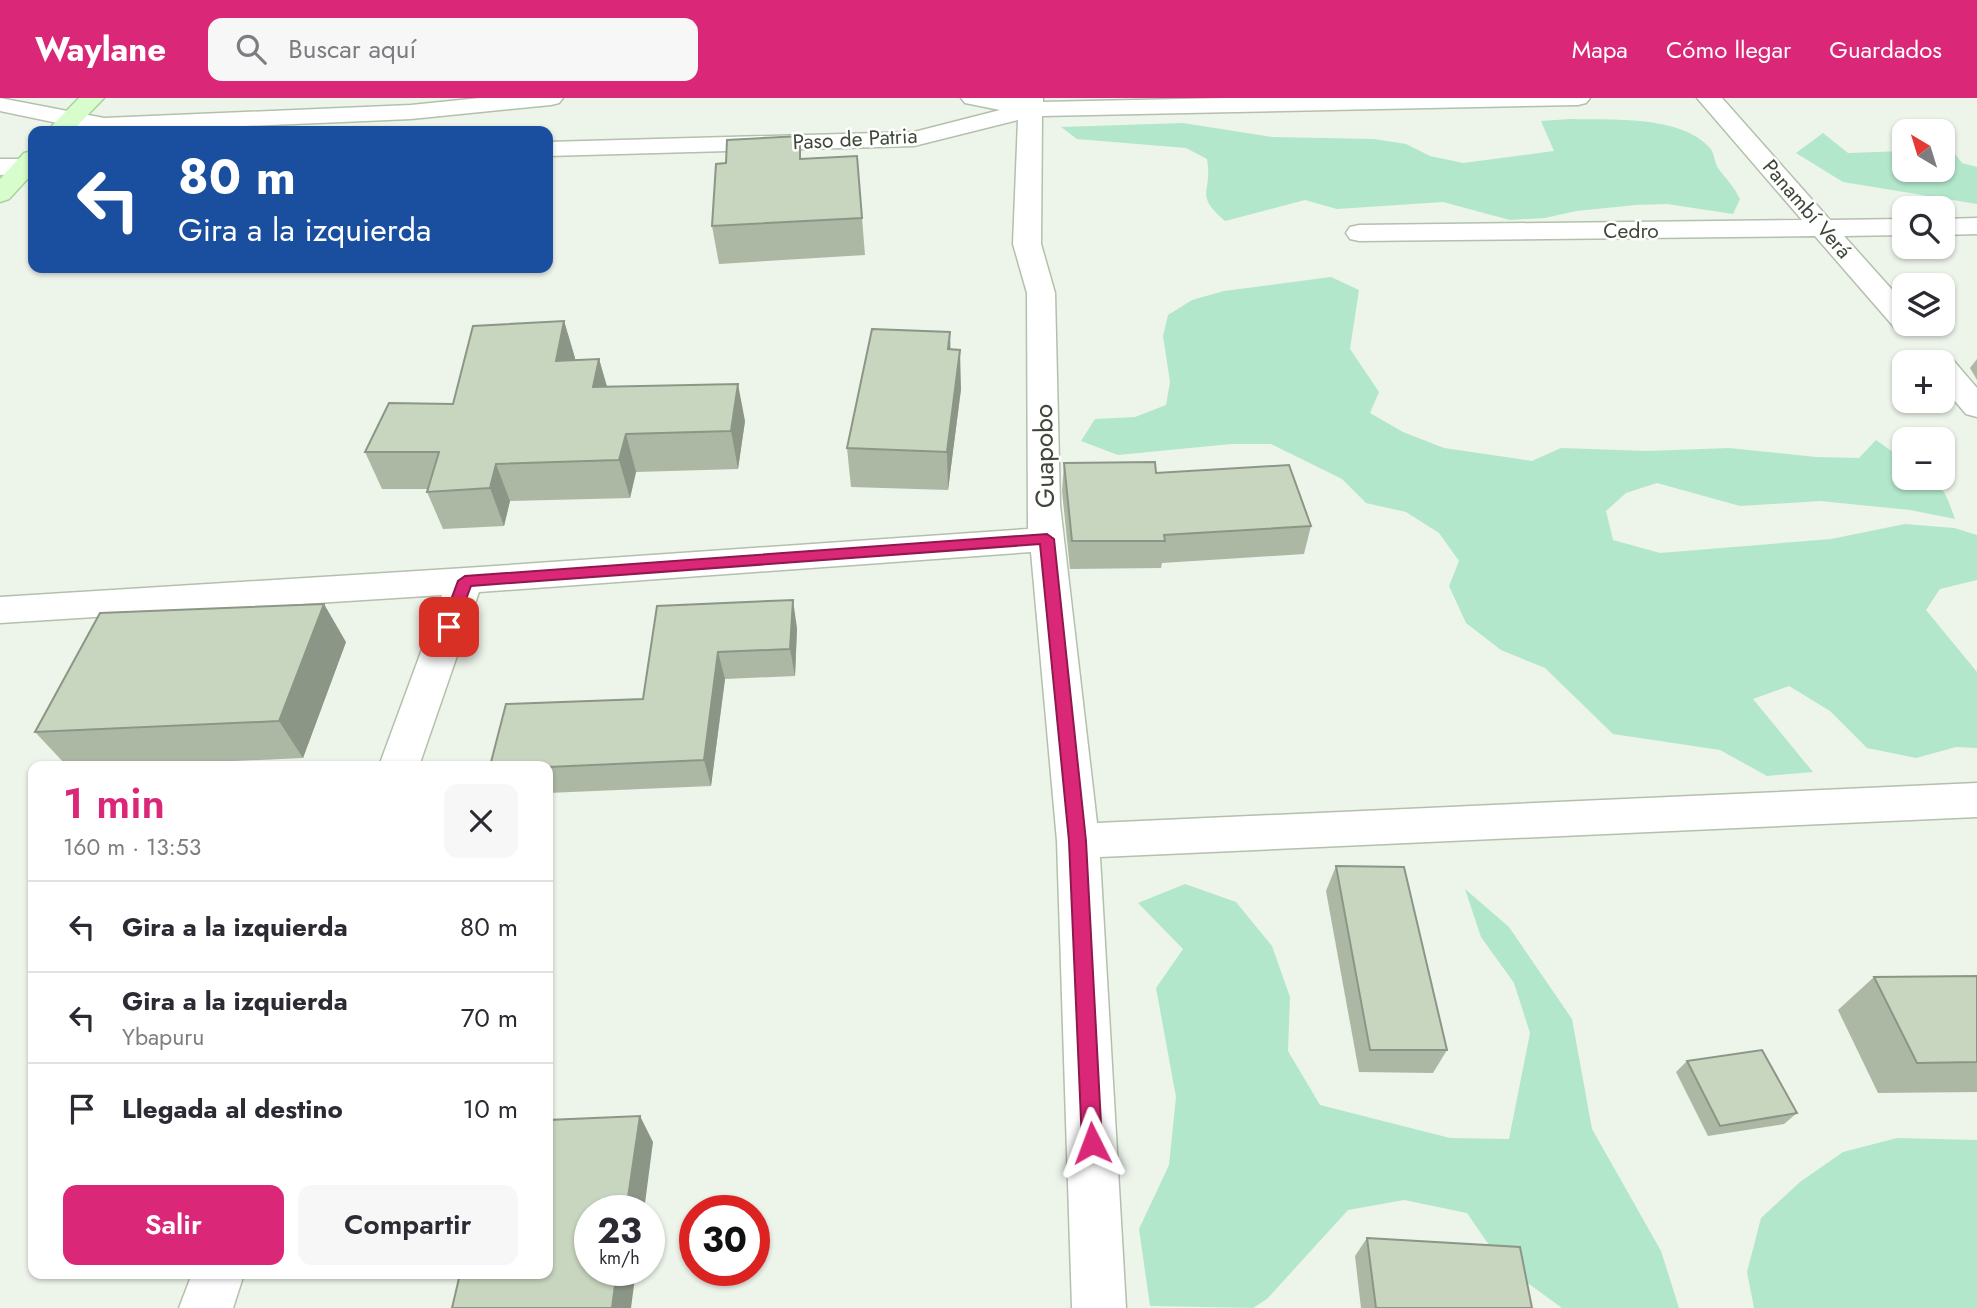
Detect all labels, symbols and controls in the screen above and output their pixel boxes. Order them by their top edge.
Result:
search box [208,18,698,81]
text: Waylane [35,26,166,73]
icon: search [232,30,270,68]
text: Buscar aquí [288,30,416,68]
text: Mapa [1572,32,1628,67]
text: Cómo llegar [1666,32,1791,67]
text: Guardados [1829,32,1942,67]
north arrow [1892,119,1955,182]
map controls [1892,119,1955,490]
street label: Paso de Patria [792,121,918,157]
text: 80 m [178,142,296,212]
street label: Panambí Verá [1755,153,1859,265]
icon: left [63,154,154,245]
button: search [1892,196,1955,259]
text: Gira a la izquierda [178,207,431,253]
street label: Cedro [1603,216,1659,246]
button: layers [1892,273,1955,336]
button: + [1892,350,1955,413]
street label: Guapobo [1024,404,1064,508]
button: − [1892,427,1955,490]
pin [419,597,479,657]
icon: arrive [430,608,468,646]
text: 1 min [63,773,165,834]
button: close [444,784,518,858]
text: 160 m · 13:53 [63,830,201,864]
icon: left [63,908,101,946]
text: Gira a la izquierda [122,908,348,946]
text: 80 m [460,908,518,946]
text: Gira a la izquierda [122,982,348,1020]
icon: left [63,999,101,1037]
text: 70 m [461,999,518,1037]
text: Ybapuru [122,1020,204,1054]
icon: arrive [63,1090,101,1128]
text: Llegada al destino [122,1090,343,1128]
text: 10 m [463,1090,518,1128]
position arrow [1055,1106,1129,1180]
button: Salir [63,1185,284,1265]
button: Compartir [298,1185,518,1265]
speed limit sign: 30 [679,1195,770,1286]
text: 23 [597,1206,642,1256]
text: km/h [599,1245,640,1271]

